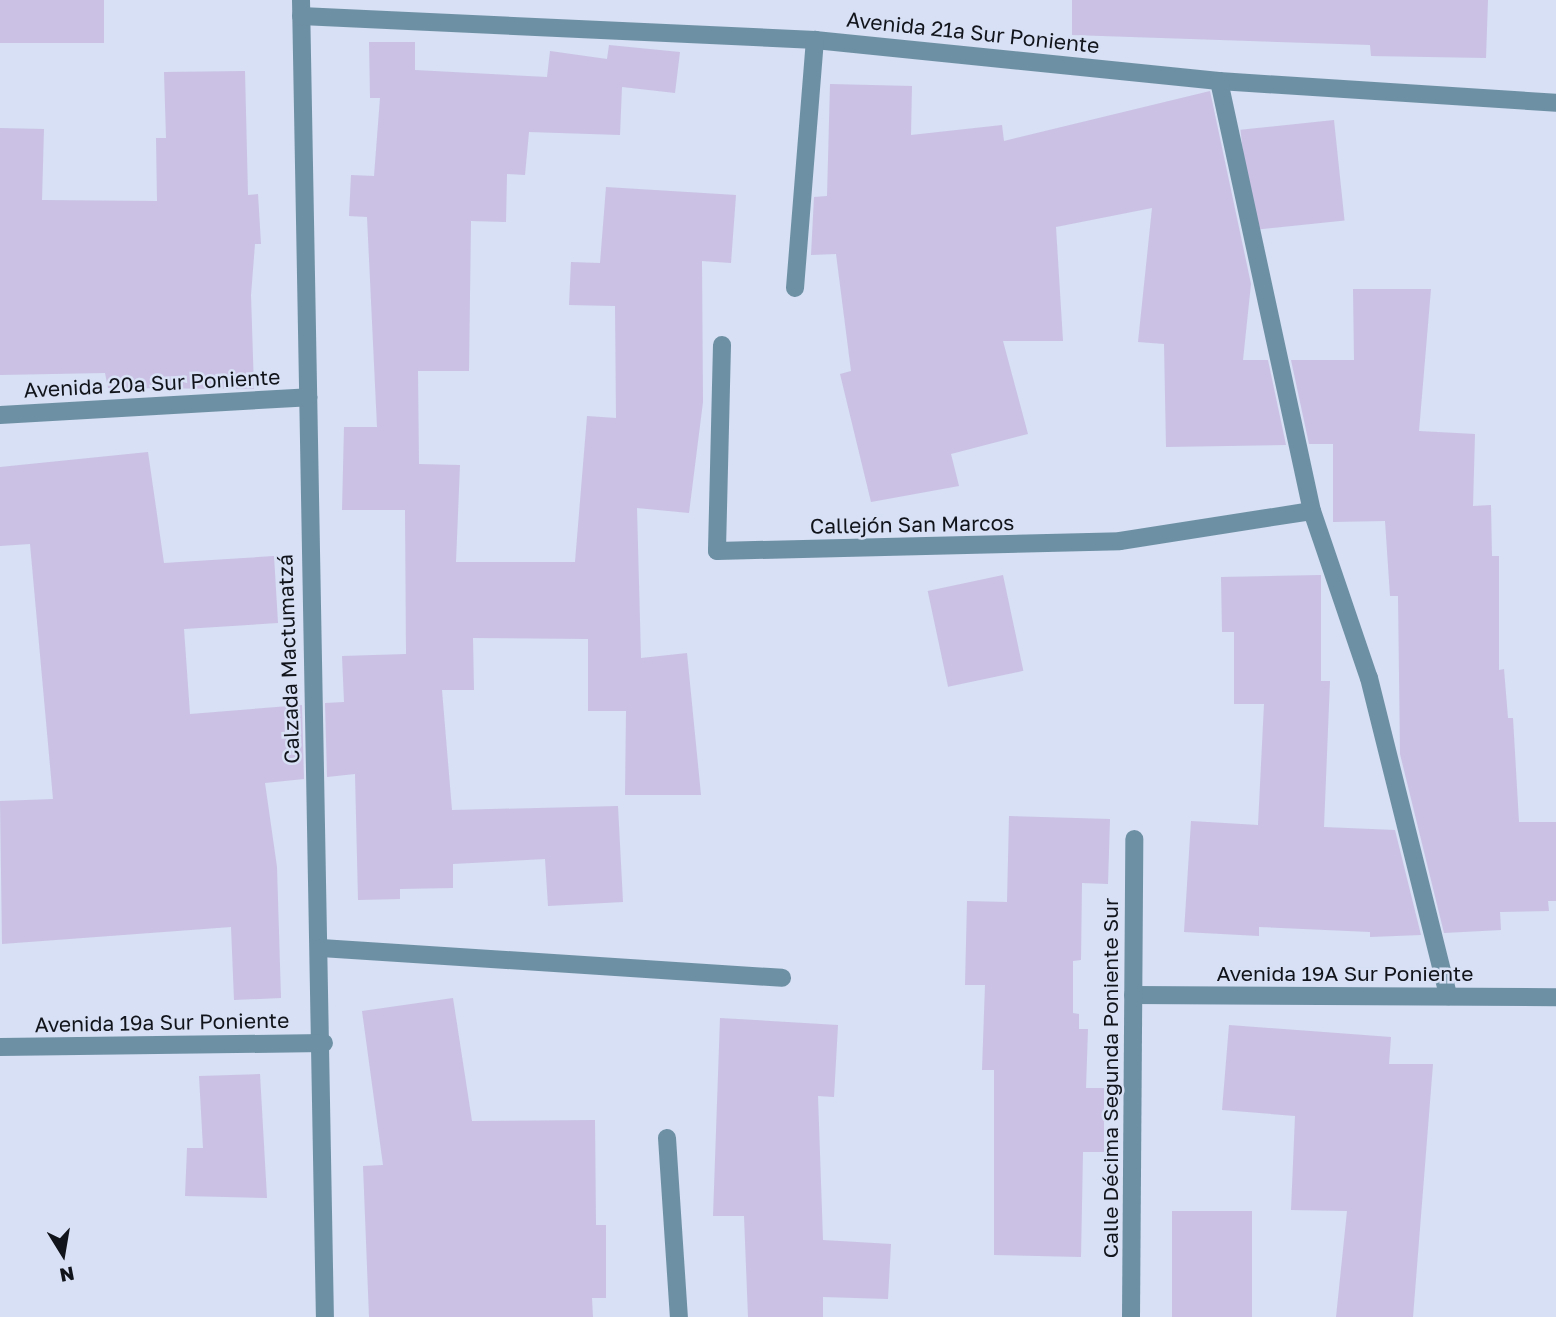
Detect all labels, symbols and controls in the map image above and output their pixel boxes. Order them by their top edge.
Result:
street label: Avenida 21a Sur Poniente [845,6,1101,58]
street label: Avenida 20a Sur Poniente [23,364,281,402]
street label: Callejón San Marcos [810,510,1014,538]
street label: Calzada Mactumatzá [272,554,304,764]
street label: Calle Décima Segunda Poniente Sur [1097,898,1123,1258]
street label: Avenida 19A Sur Poniente [1217,960,1473,986]
street label: Avenida 19a Sur Poniente [34,1007,290,1037]
north arrow [28,1219,98,1289]
text: N [58,1262,76,1288]

